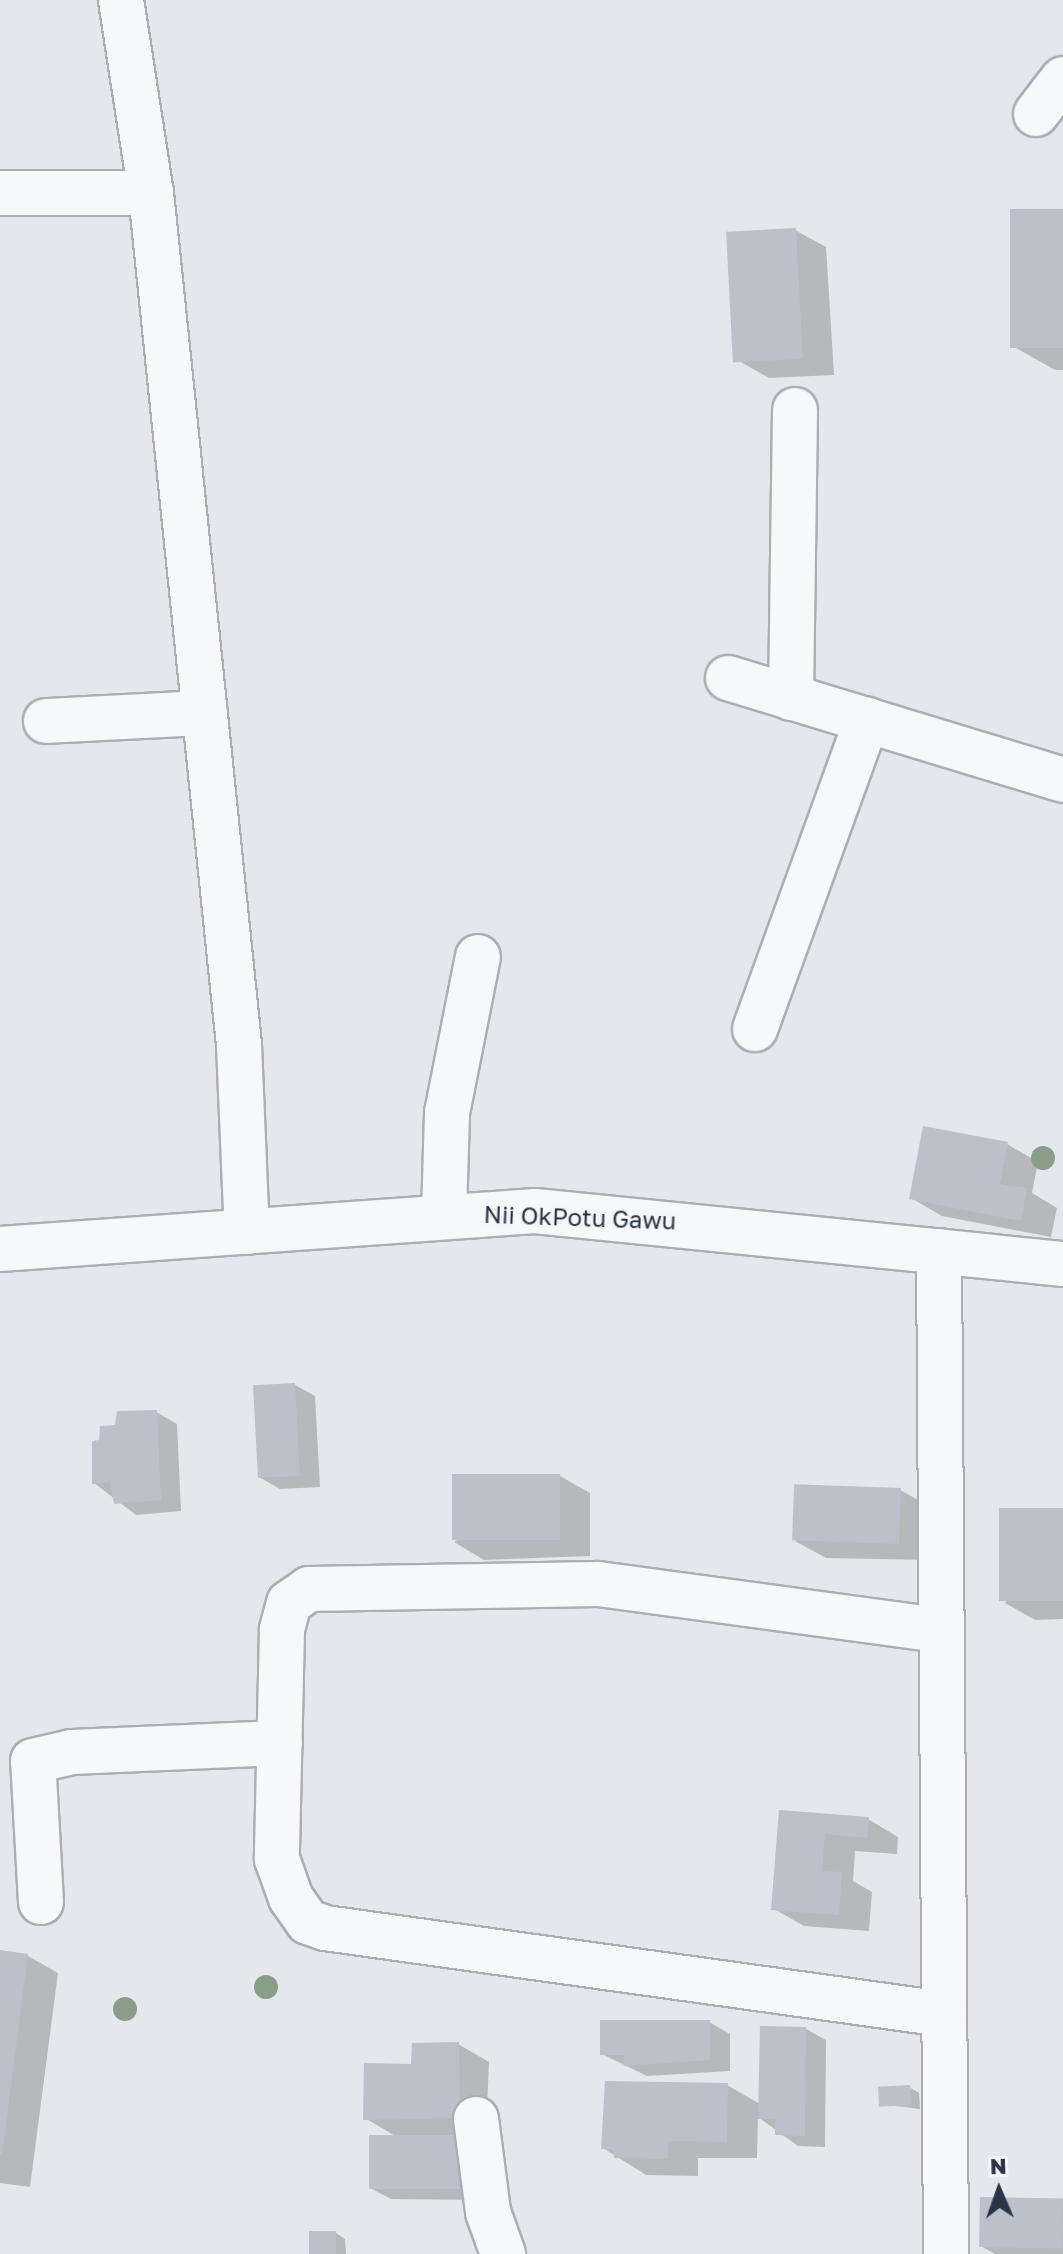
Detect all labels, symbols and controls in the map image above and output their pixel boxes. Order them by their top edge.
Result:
street label: Nii OkPotu Gawu [483,1199,677,1235]
north arrow [959,2150,1039,2230]
text: N [989,2152,1007,2179]

